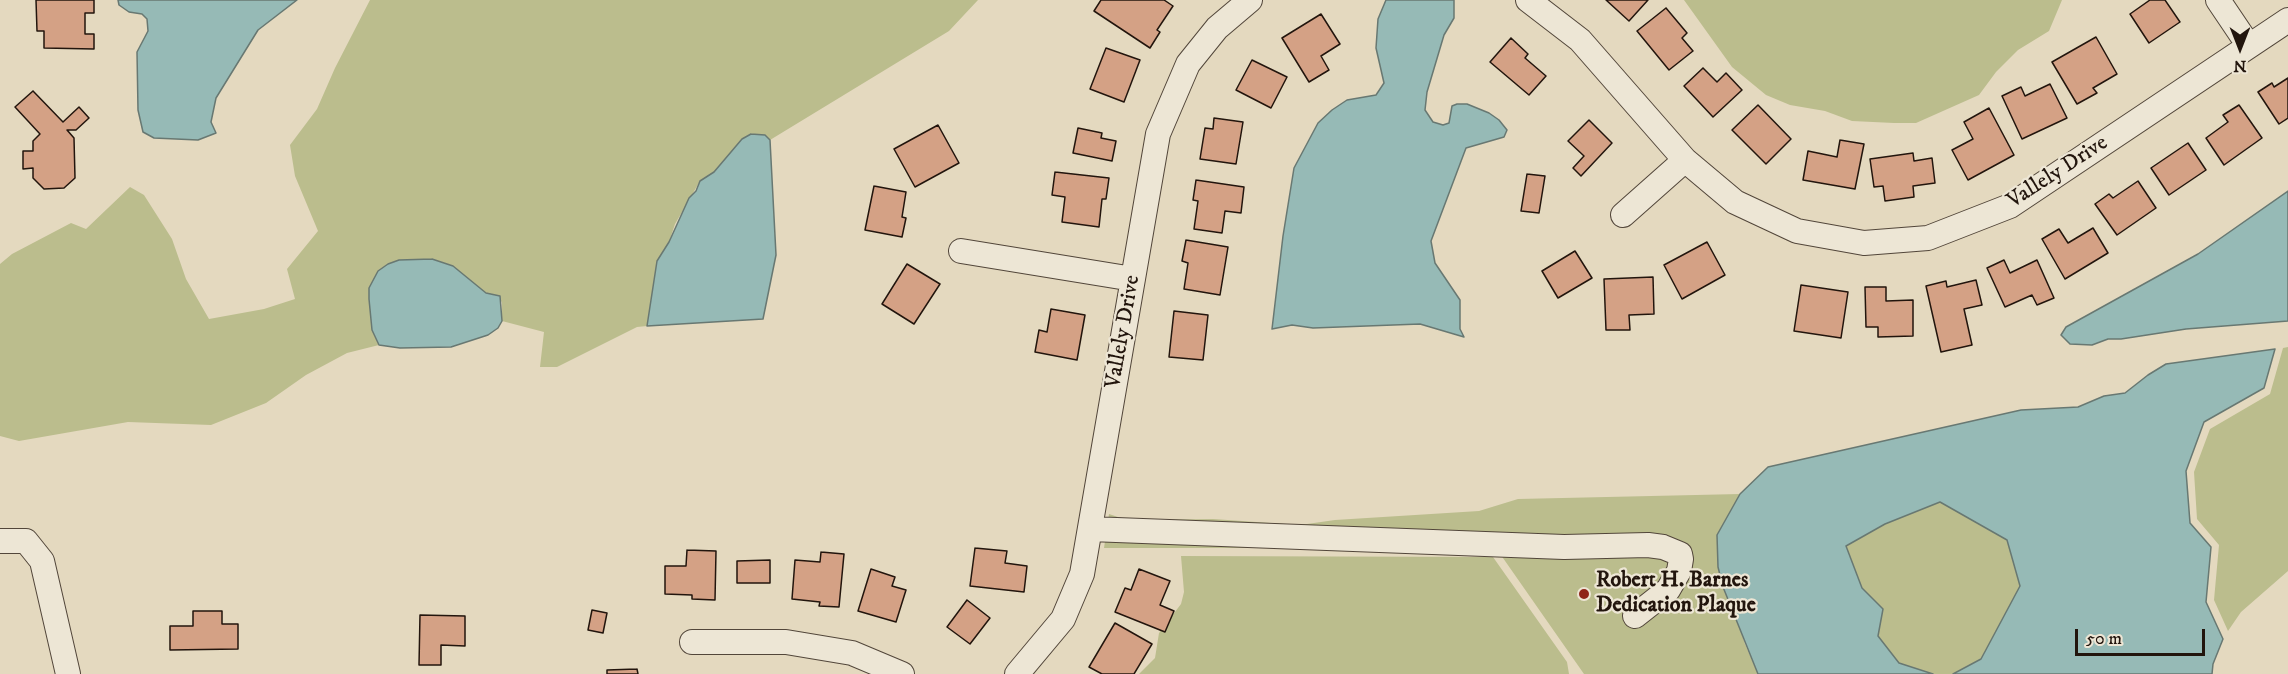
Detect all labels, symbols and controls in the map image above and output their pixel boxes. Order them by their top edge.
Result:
north arrow [2210,18,2270,78]
text: N [2233,56,2247,76]
street label: Vallely Drive [2003,131,2113,215]
street label: Vallely Drive [1101,273,1147,391]
place label: Robert H. Barnes Dedication Plaque [1596,568,1756,620]
marker: Robert H. Barnes Dedication Plaque [1577,587,1591,601]
scale bar [2078,617,2208,655]
text: 50 m [2086,628,2122,650]

